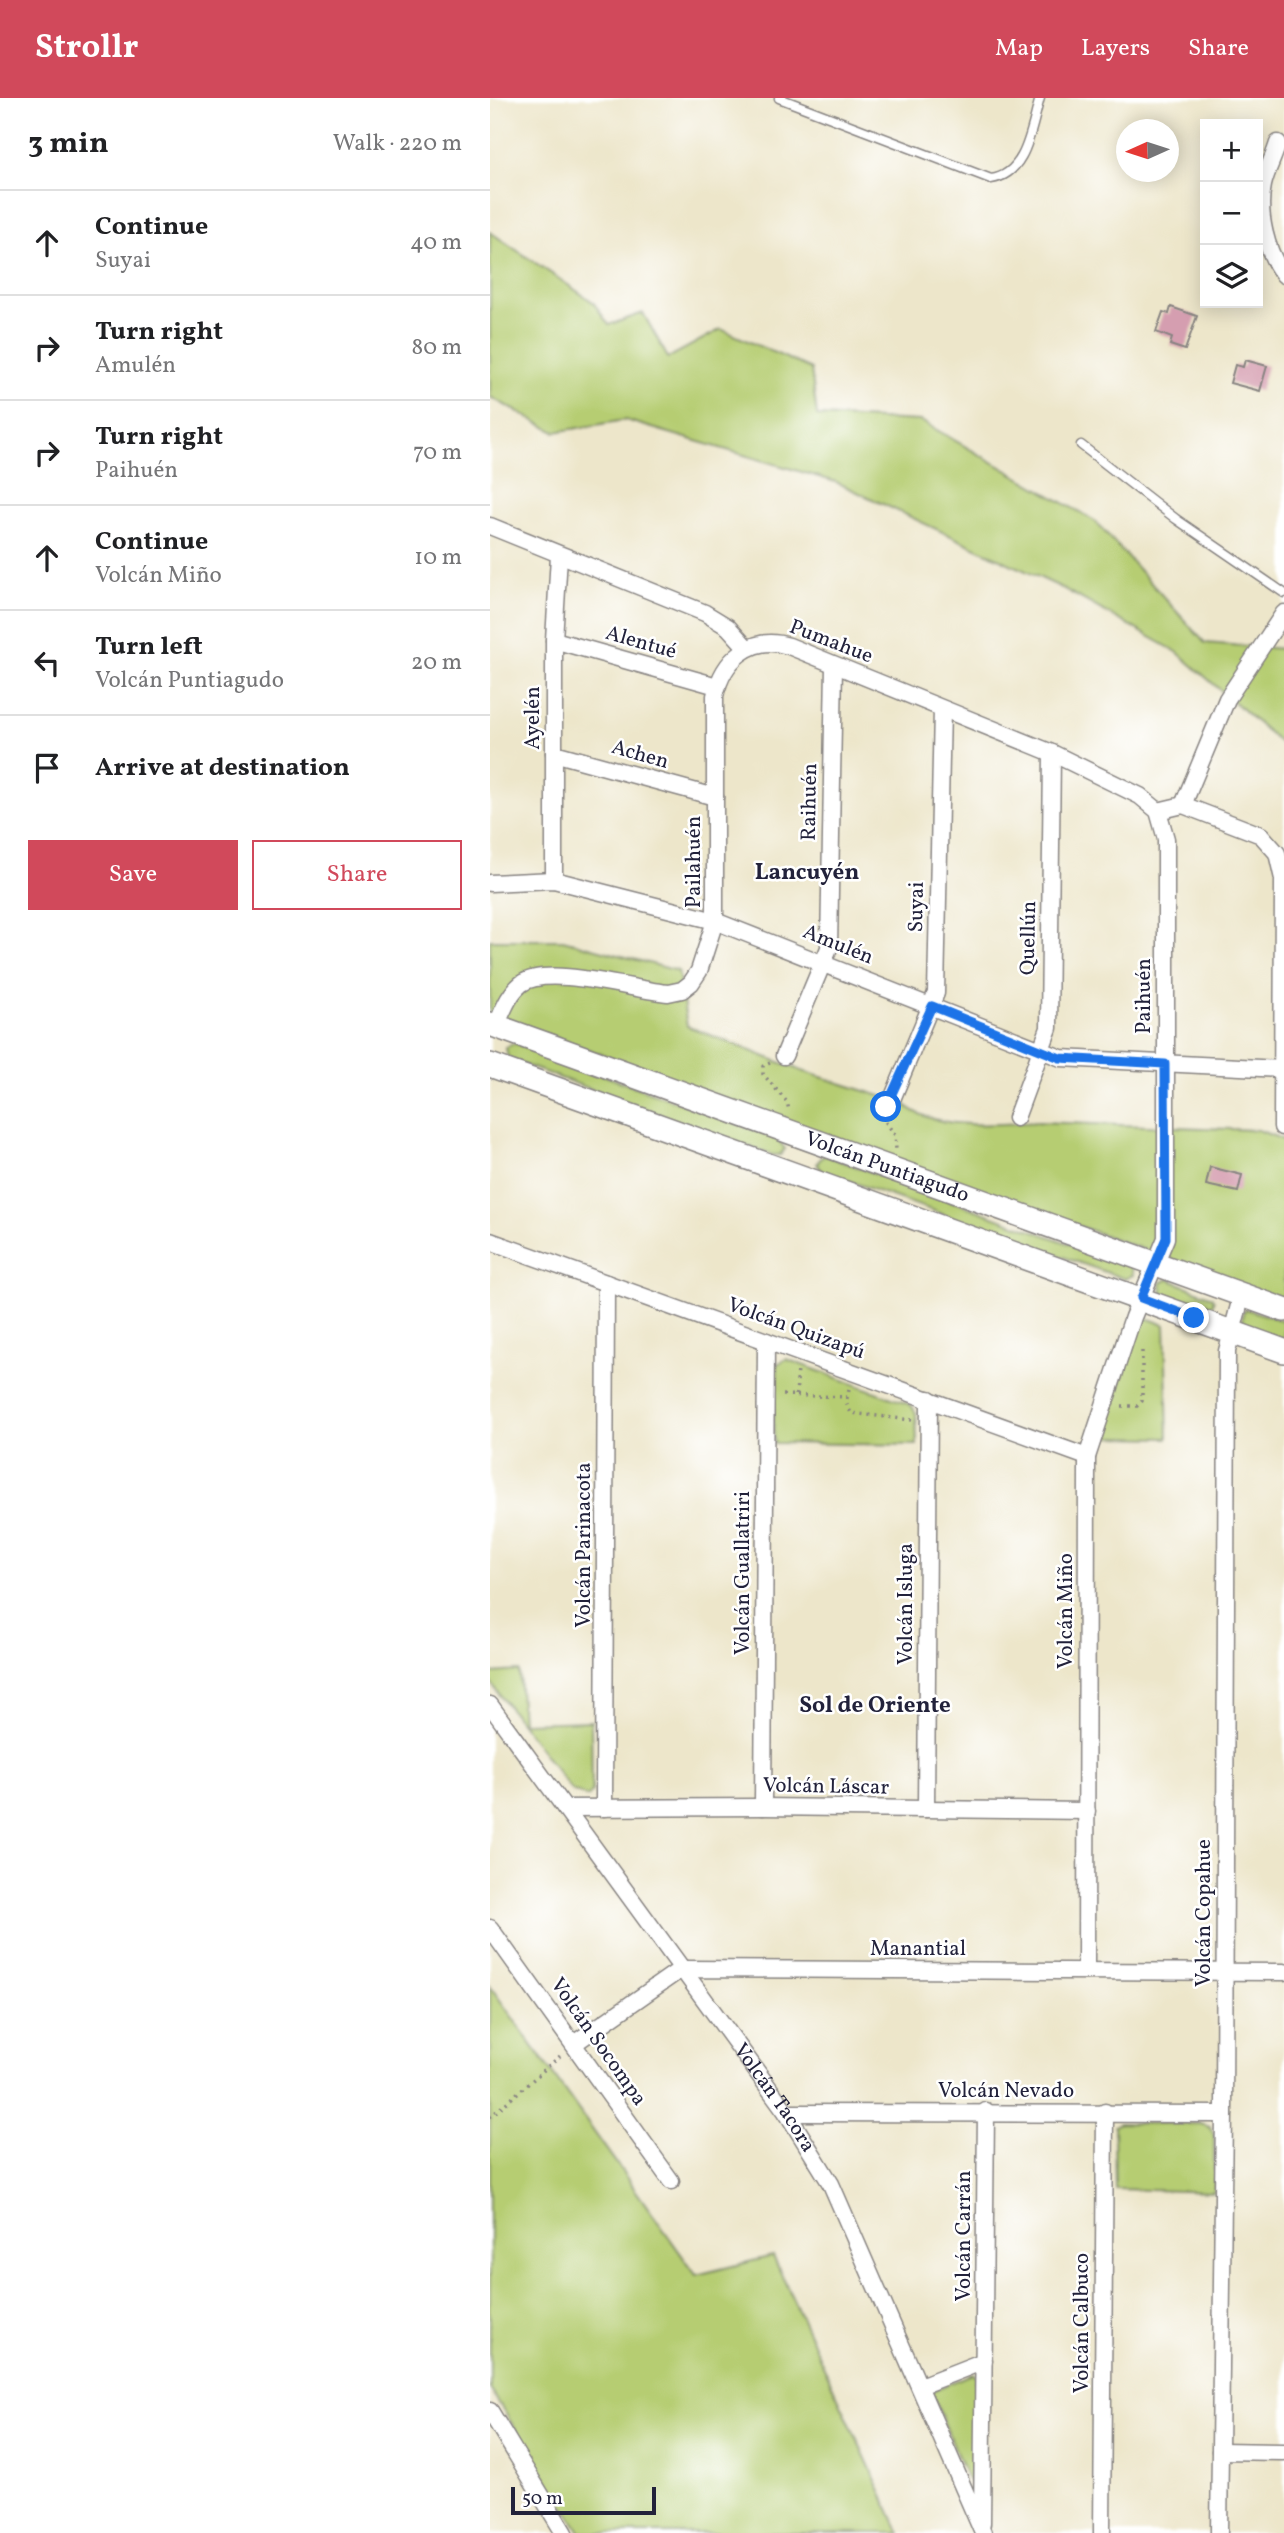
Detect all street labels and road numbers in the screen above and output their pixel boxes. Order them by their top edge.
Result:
street label: Pumahue [785,613,877,671]
street label: Alentué [602,619,680,667]
street label: Ayelén [519,686,548,750]
street label: Achen [608,733,672,777]
street label: Raihuén [795,763,825,841]
street label: Pailahuén [680,816,709,908]
street label: Suyai [902,881,932,933]
street label: Quellún [1014,901,1044,975]
street label: Amulén [798,918,878,972]
street label: Paihuén [1130,958,1159,1034]
street label: Volcán Puntiagudo [801,1124,973,1210]
street label: Volcán Quizapú [723,1291,869,1367]
street label: Volcán Parinacota [570,1462,599,1628]
street label: Volcán Guallatriri [729,1491,758,1655]
street label: Volcán Isluga [892,1543,921,1665]
street label: Volcán Miño [1052,1553,1081,1669]
street label: Volcán Láscar [763,1771,889,1803]
street label: Volcán Copahue [1190,1839,1219,1987]
street label: Manantial [870,1935,966,1964]
street label: Volcán Socompa [543,1972,653,2112]
street label: Volcán Tacora [726,2037,822,2158]
street label: Volcán Nevado [938,2077,1074,2106]
street label: Volcán Carrán [950,2171,979,2302]
street label: Volcán Calbuco [1068,2253,1097,2393]

